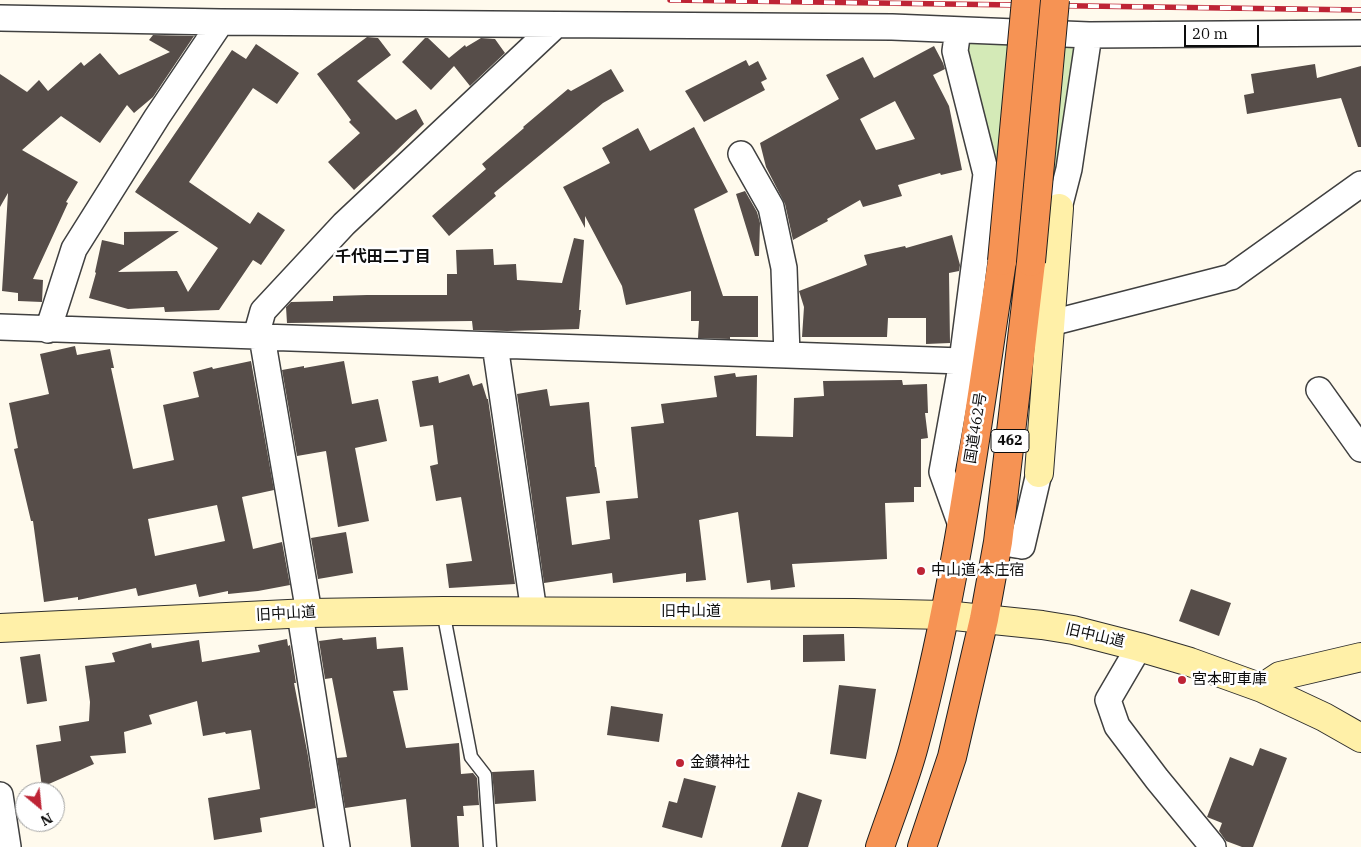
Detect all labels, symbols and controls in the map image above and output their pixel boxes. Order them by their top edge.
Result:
scale bar [1186,15,1261,47]
text: 20 m [1192,24,1228,43]
district label: 千代田二丁目 [335,247,431,267]
street label: 国道462号 [961,391,991,465]
road number: 462 [991,430,1029,452]
place label: 中山道 本庄宿 [931,562,1024,580]
marker: 中山道 本庄宿 [915,565,927,577]
street label: 旧中山道 [256,603,316,625]
street label: 旧中山道 [661,603,721,621]
street label: 旧中山道 [1064,620,1126,652]
place label: 宮本町車庫 [1192,671,1267,689]
marker: 宮本町車庫 [1176,674,1188,686]
place label: 金鑚神社 [690,754,750,772]
marker: 金鑚神社 [674,757,686,769]
north arrow [15,782,65,832]
text: N [37,809,56,830]

